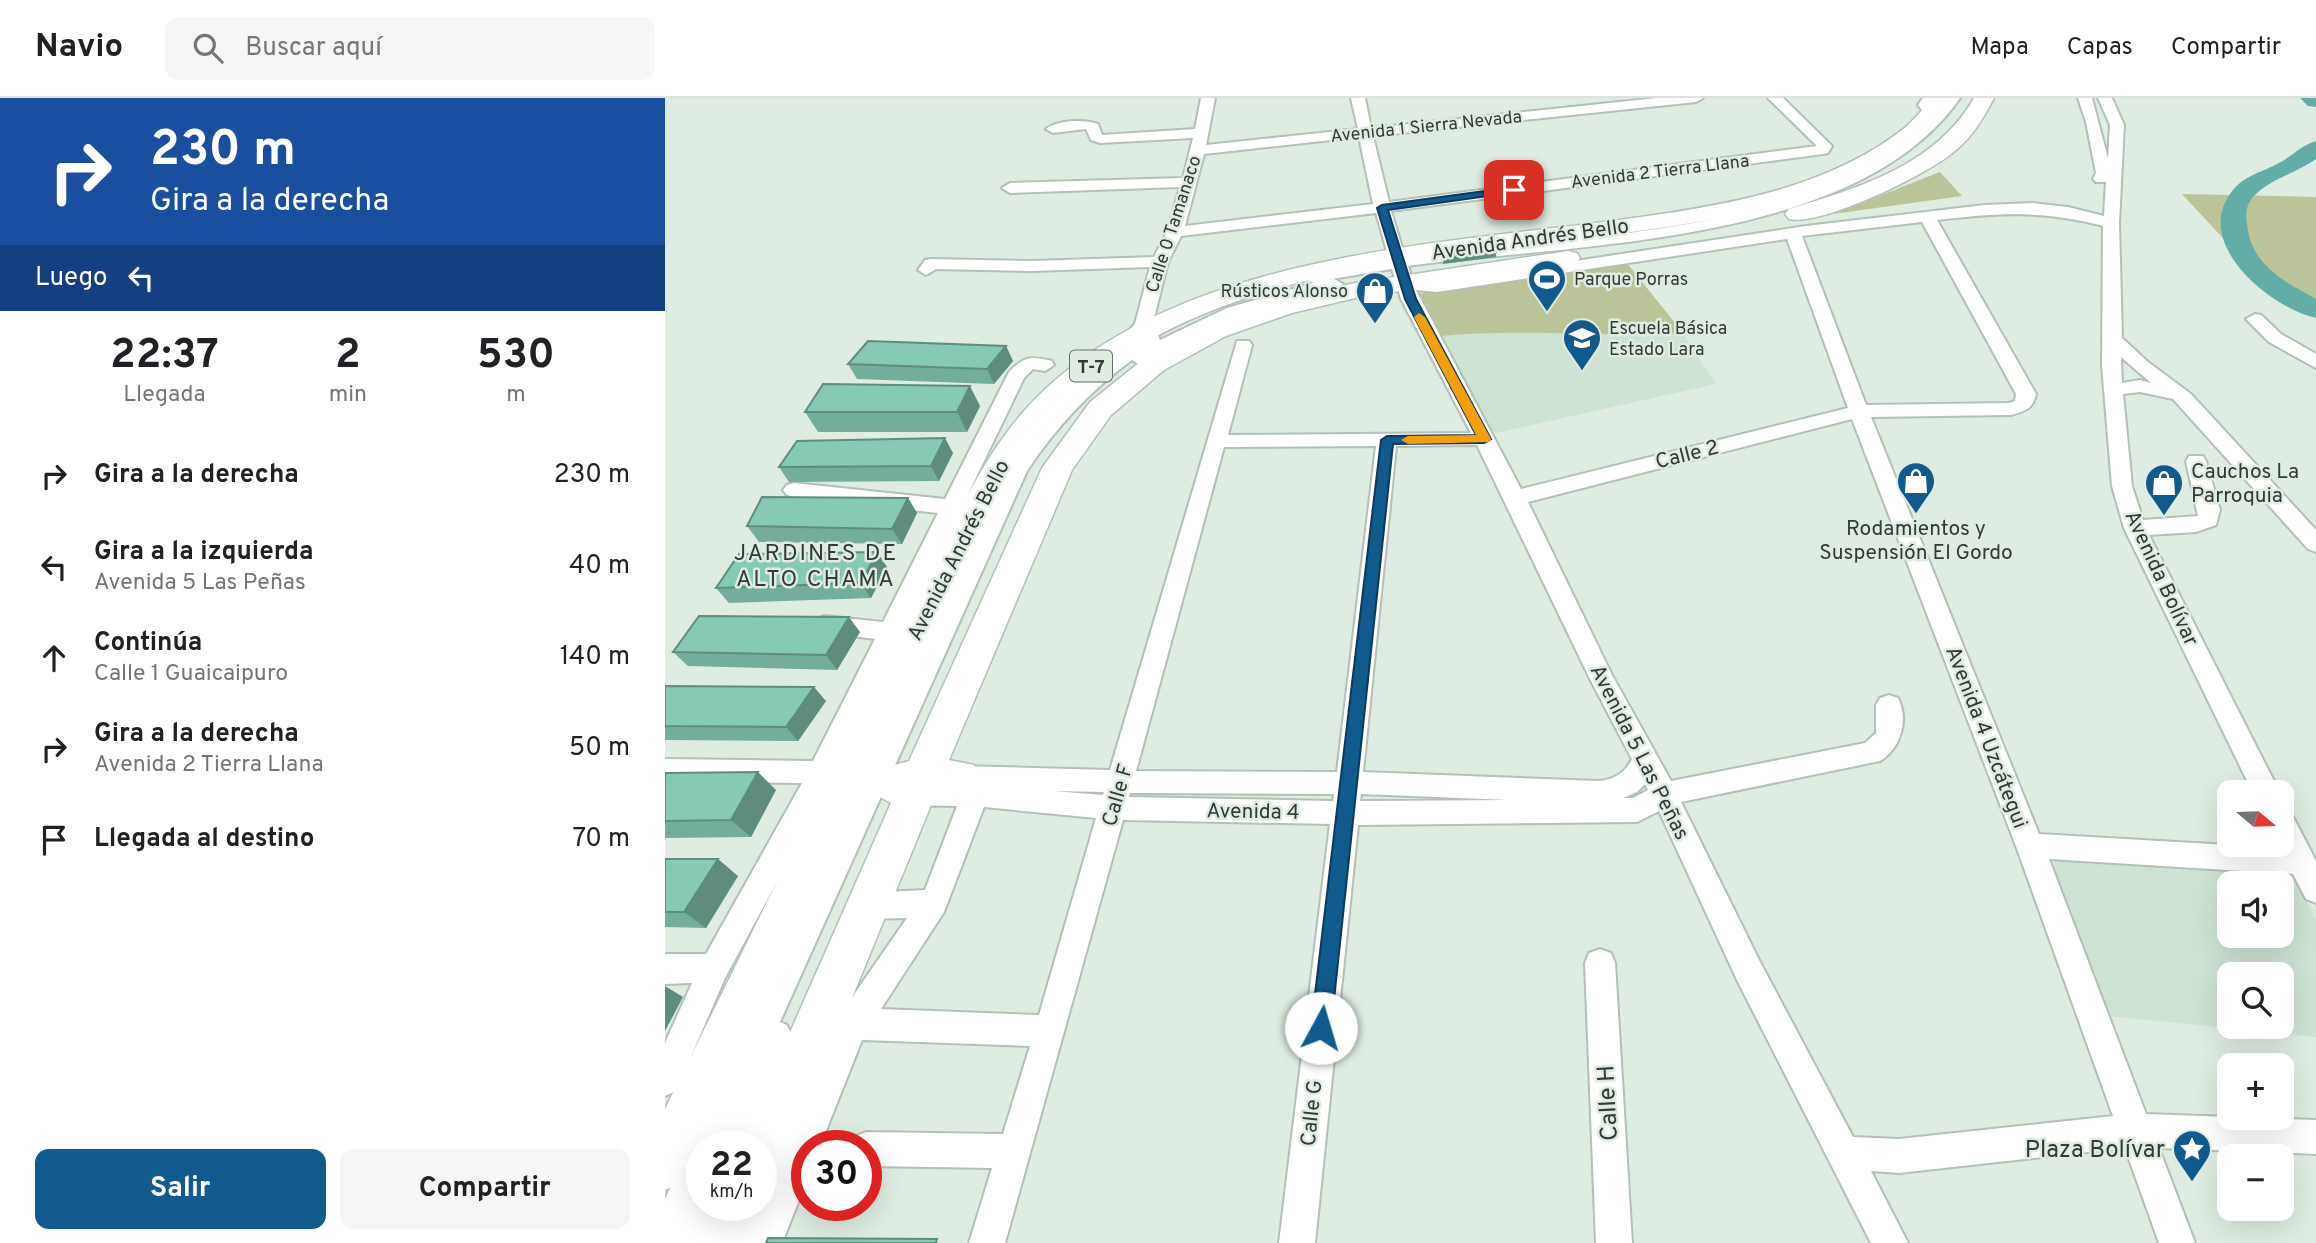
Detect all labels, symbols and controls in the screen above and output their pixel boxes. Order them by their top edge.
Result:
search box [165,17,655,80]
text: Navio [35,27,123,69]
icon: search [189,29,227,67]
text: Buscar aquí [245,32,382,65]
text: Mapa [1971,33,2029,63]
text: Capas [2067,33,2133,63]
text: Compartir [2171,33,2281,63]
street label: Avenida 1 Sierra Nevada [1329,106,1523,149]
text: 230 m [150,121,296,183]
icon: right [35,126,126,217]
street label: Avenida 2 Tierra Llana [1570,150,1751,195]
street label: Calle 0 Tamanaco [1141,153,1207,296]
pin [1484,160,1544,220]
icon: arrive [1495,171,1533,209]
text: Gira a la derecha [150,182,389,222]
street label: Avenida Andrés Bello [1430,213,1631,268]
sports icon: Parque Porras [1526,258,1568,313]
icon: left [122,259,160,297]
text: Luego [35,262,108,295]
place label: Parque Porras [1574,269,1688,292]
shop icon: Rústicos Alonso [1354,270,1396,325]
place label: Rústicos Alonso [1221,281,1348,304]
school or university icon: Escuela Básica Estado Lara [1561,317,1603,372]
place label: Escuela Básica Estado Lara [1609,318,1727,362]
text: 22:37 [110,330,219,383]
text: 2 [335,330,361,383]
text: 530 [477,330,555,383]
road number: T-7 [1070,350,1112,382]
text: Llegada [123,381,206,410]
text: min [329,381,367,410]
text: m [506,381,526,410]
street label: Calle 2 [1653,435,1722,476]
street label: Avenida Andrés Bello [902,456,1017,646]
icon: right [35,457,73,495]
text: Gira a la derecha [94,459,299,492]
text: 230 m [554,459,630,492]
place label: Cauchos La Parroquia [2191,459,2299,510]
shop icon: Rodamientos y Suspensión El Gordo [1895,460,1937,515]
shop icon: Cauchos La Parroquia [2143,462,2185,517]
street label: Avenida Bolívar [2117,506,2204,651]
place label: Rodamientos y Suspensión El Gordo [1819,516,2013,567]
text: Gira a la izquierda [94,536,313,569]
district label: JARDINES DE ALTO CHAMA [734,540,898,595]
icon: left [35,548,73,586]
text: 40 m [569,550,630,583]
text: Avenida 5 Las Peñas [94,569,306,598]
text: Continúa [94,627,202,660]
icon: ahead [35,639,73,677]
text: 140 m [560,641,630,674]
street label: Avenida 4 Uzcátegui [1938,643,2033,833]
text: Calle 1 Guaicaipuro [94,660,288,689]
street label: Avenida 5 Las Peñas [1583,660,1695,845]
text: Gira a la derecha [94,718,299,751]
icon: right [35,730,73,768]
text: 50 m [569,732,630,765]
text: Avenida 2 Tierra Llana [94,751,324,780]
street label: Calle F [1097,761,1140,830]
north arrow [2217,780,2294,858]
map controls [2217,780,2294,1221]
street label: Avenida 4 [1206,798,1300,827]
icon: arrive [35,821,73,859]
text: Llegada al destino [94,823,314,856]
text: 70 m [572,823,630,856]
button: sound [2217,871,2294,948]
button: search [2217,962,2294,1039]
position arrow [1284,991,1358,1065]
button: + [2217,1053,2294,1130]
street label: Calle H [1592,1064,1626,1142]
street label: Calle G [1296,1079,1329,1148]
place icon: Plaza Bolívar [2171,1128,2213,1183]
speed limit sign: 30 [791,1130,882,1221]
place label: Plaza Bolívar [2025,1136,2165,1166]
text: 22 [710,1144,753,1188]
button: − [2217,1144,2294,1221]
button: Salir [35,1149,326,1229]
button: Compartir [340,1149,630,1229]
text: km/h [710,1181,753,1204]

